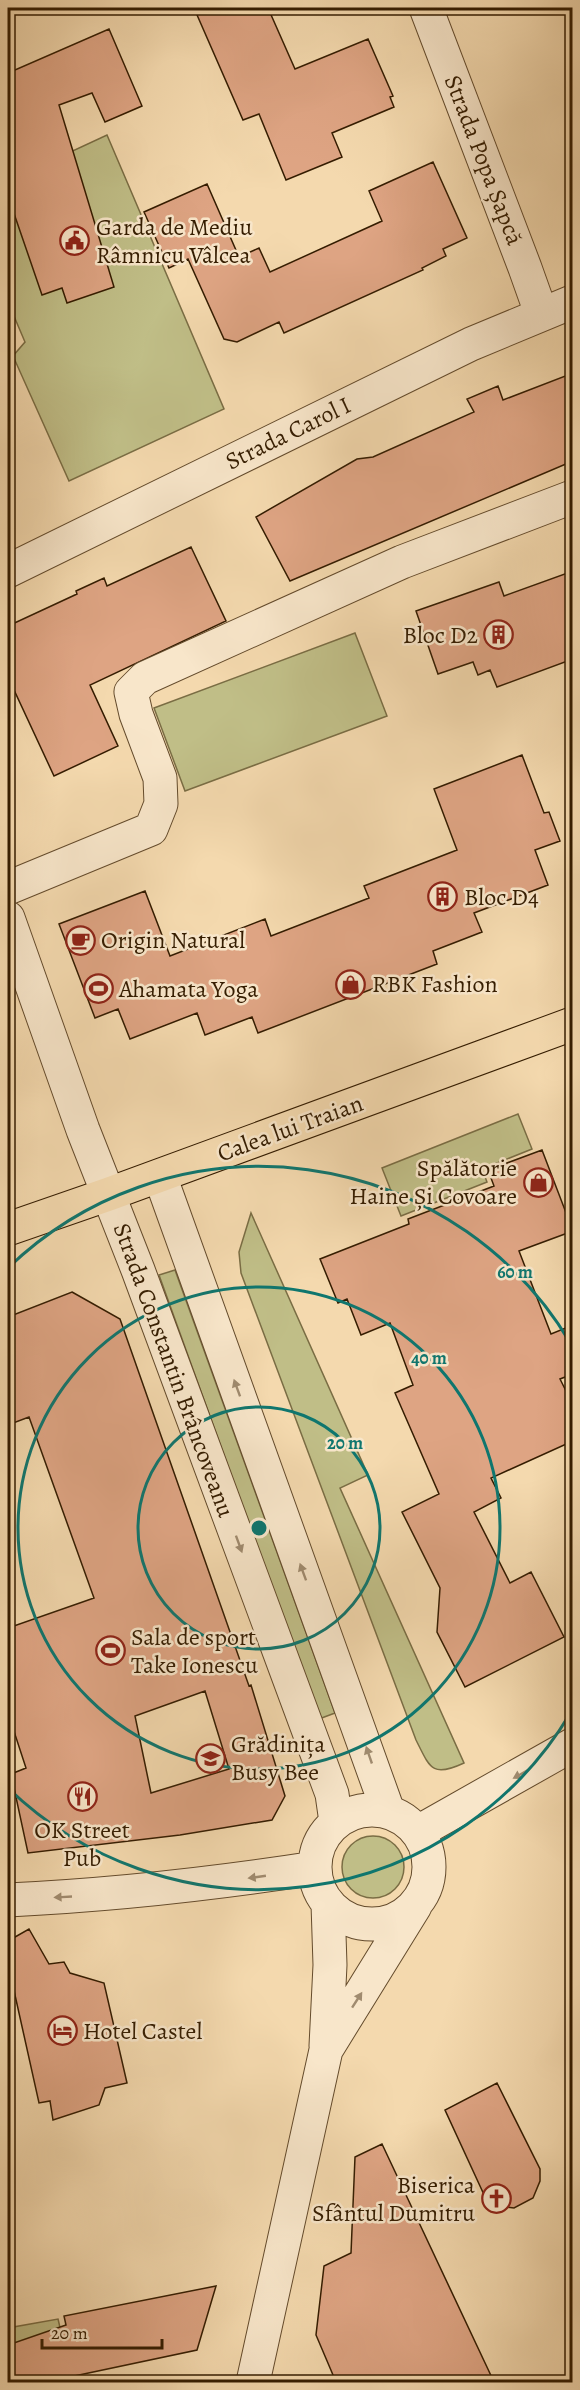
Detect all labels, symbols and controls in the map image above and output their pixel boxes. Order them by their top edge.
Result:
street label: Strada Popa Șapcă [437,70,531,250]
place label: Garda de Mediu Râmnicu Vâlcea [96,211,252,271]
public building icon: Garda de Mediu Râmnicu Vâlcea [59,225,91,257]
street label: Strada Carol I [220,389,356,477]
place label: Bloc D2 [403,619,478,651]
building icon: Bloc D2 [483,619,515,651]
building icon: Bloc D4 [427,881,459,913]
place label: Bloc D4 [464,881,539,913]
cafe icon: Origin Natural [64,924,96,956]
place label: Origin Natural [101,924,245,956]
shop icon: RBK Fashion [335,968,367,1000]
place label: RBK Fashion [372,968,498,1000]
sports icon: Ahamata Yoga [82,973,114,1005]
place label: Ahamata Yoga [118,973,259,1005]
street label: Calea lui Traian [213,1087,367,1169]
place label: Spălătorie Haine Și Covoare [350,1152,517,1212]
shop icon: Spălătorie Haine Și Covoare [522,1166,554,1198]
street label: Strada Constantin Brâncoveanu [106,1218,242,1522]
text: 60 m [497,1260,533,1284]
text: 40 m [411,1346,447,1370]
one-way arrow [232,1379,241,1397]
text: 20 m [327,1431,363,1455]
centre of rings [249,1518,269,1538]
one-way arrow [235,1536,245,1554]
one-way arrow [298,1563,308,1581]
place label: Sala de sport Take Ionescu [131,1621,258,1681]
sports icon: Sala de sport Take Ionescu [94,1635,126,1667]
place label: Grădinița Busy Bee [231,1728,326,1788]
school or university icon: Grădinița Busy Bee [194,1742,226,1774]
one-way arrow [364,1746,374,1764]
one-way arrow [513,1768,530,1778]
restaurant icon: OK Street Pub [66,1781,98,1813]
place label: OK Street Pub [34,1814,130,1874]
one-way arrow [247,1873,266,1882]
one-way arrow [53,1893,72,1902]
one-way arrow [351,1992,362,2008]
hotel icon: Hotel Castel [46,2015,78,2047]
place label: Hotel Castel [83,2015,202,2047]
place label: Biserica Sfântul Dumitru [312,2169,476,2229]
church icon: Biserica Sfântul Dumitru [480,2183,512,2215]
scale bar [42,2312,162,2350]
text: 20 m [51,2321,88,2345]

